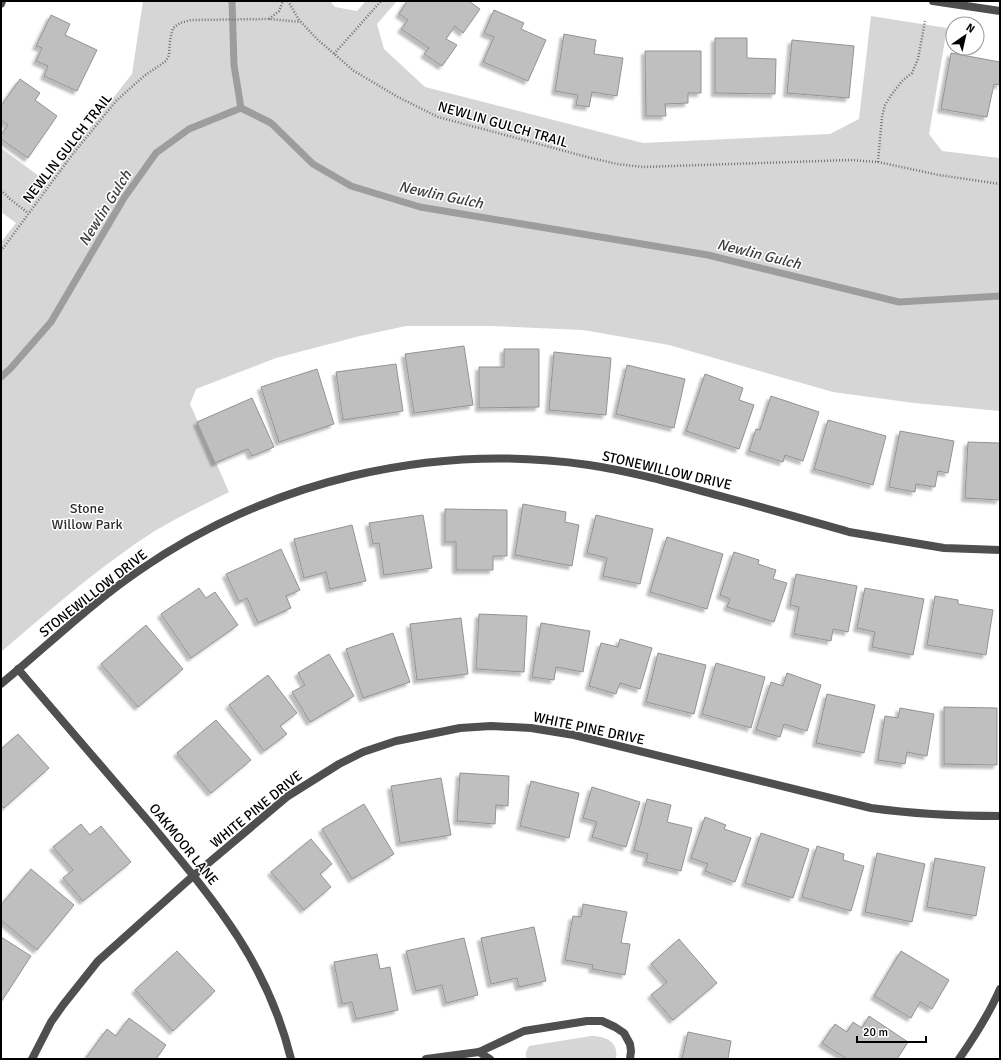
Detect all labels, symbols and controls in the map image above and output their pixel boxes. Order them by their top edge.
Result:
north arrow [945,16,985,56]
text: N [964,21,977,36]
street label: NEWLIN GULCH TRAIL [19,90,116,207]
street label: NEWLIN GULCH TRAIL [436,98,570,151]
water label: Newlin Gulch [75,166,136,249]
water label: Newlin Gulch [397,177,486,213]
water label: Newlin Gulch [715,235,804,273]
street label: STONEWILLOW DRIVE [600,447,733,494]
park label: Stone Willow Park [52,500,122,533]
street label: STONEWILLOW DRIVE [36,546,151,641]
street label: WHITE PINE DRIVE [532,708,646,749]
street label: WHITE PINE DRIVE [207,767,306,852]
street label: OAKMOOR LANE [145,800,222,889]
scale bar [857,1018,926,1044]
text: 20 m [863,1025,888,1040]

